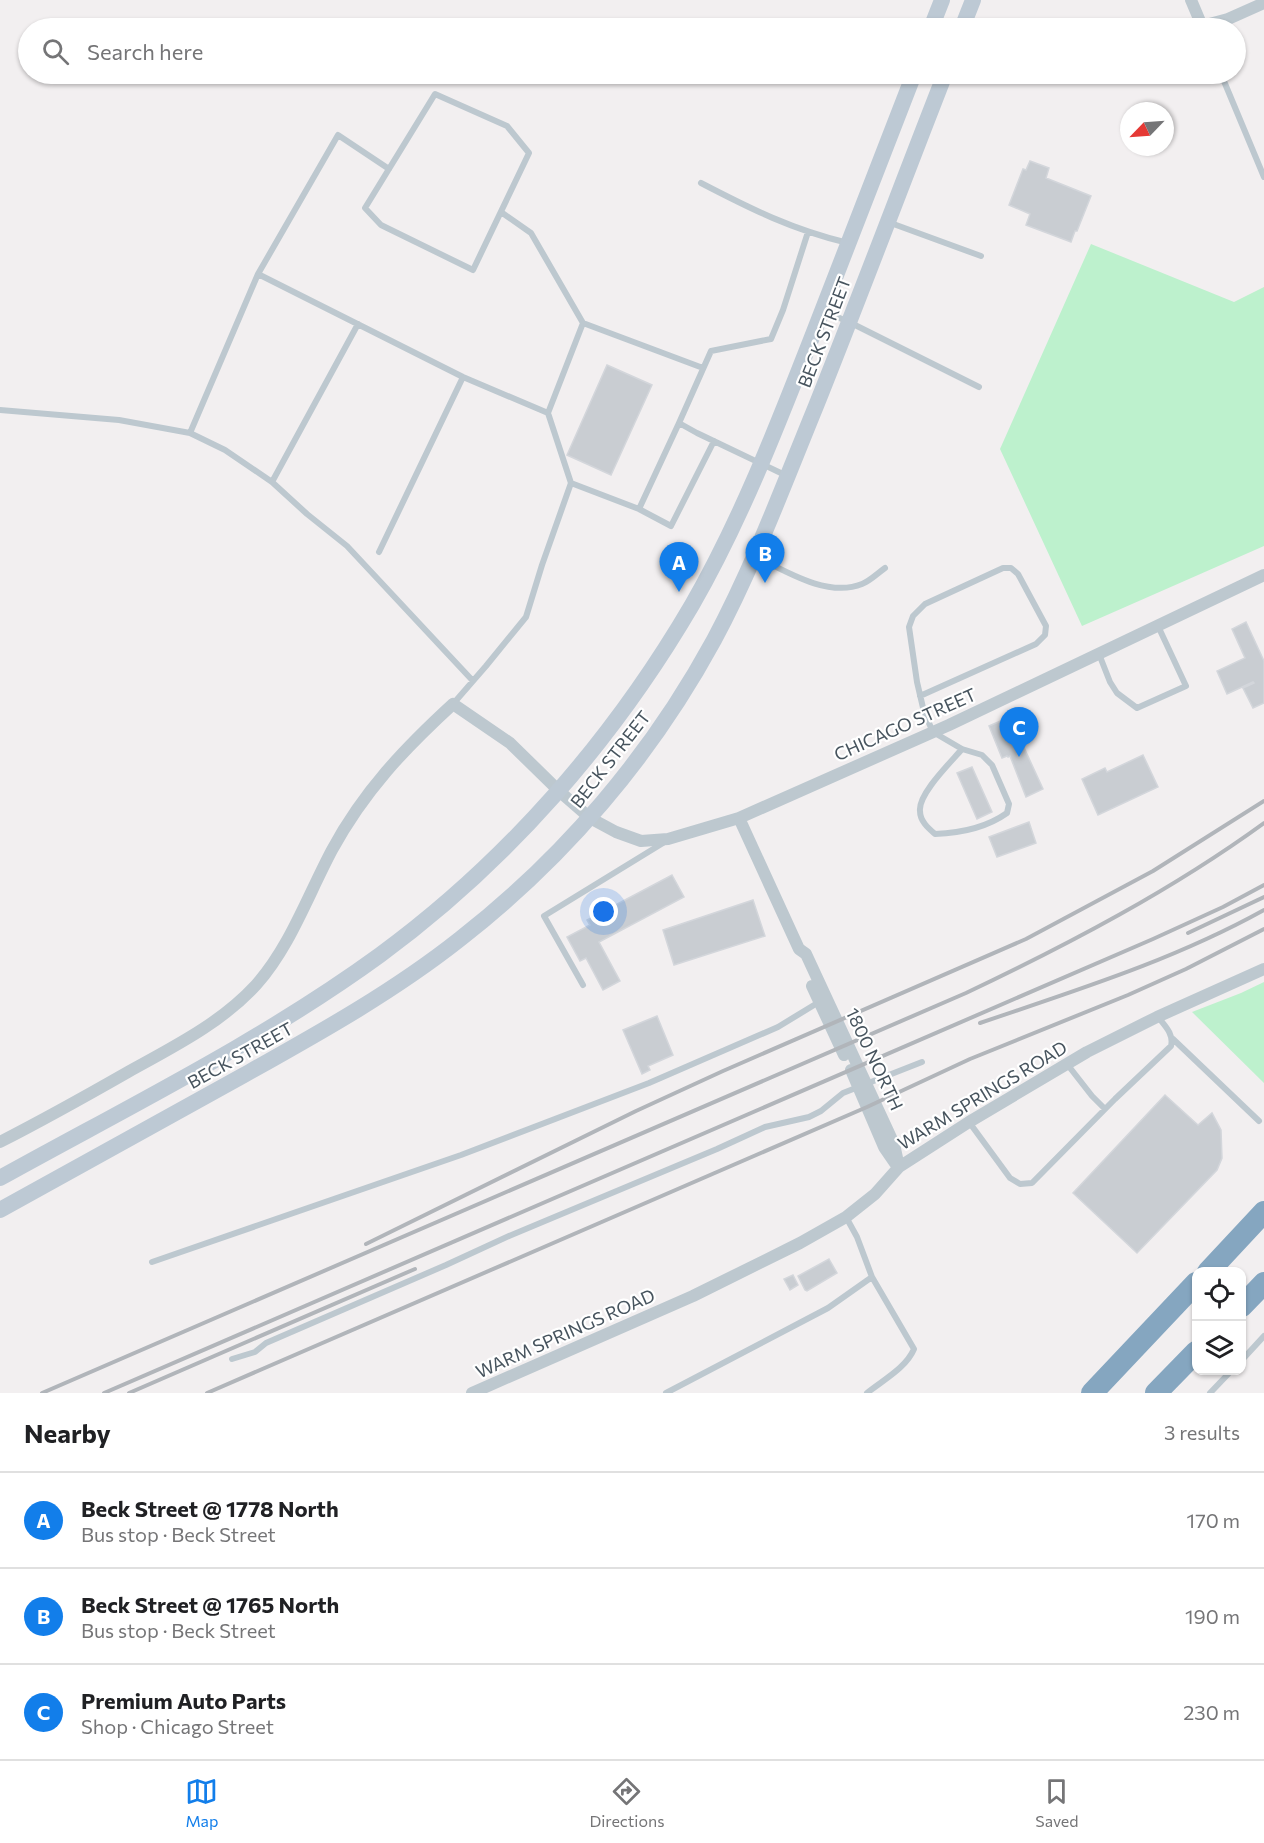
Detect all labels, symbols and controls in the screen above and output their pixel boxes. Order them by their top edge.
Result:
search box [18,18,1246,84]
icon: search [39,35,72,68]
text: Search here [87,38,203,65]
north arrow [1120,102,1174,156]
street label: BECK STREET [793,273,855,391]
pin: B [746,534,784,583]
pin: A [660,542,698,592]
street label: CHICAGO STREET [831,683,979,765]
street label: BECK STREET [565,706,655,812]
pin: C [1000,708,1038,757]
your location [589,897,618,926]
street label: 1800 NORTH [842,1004,908,1114]
street label: BECK STREET [184,1017,296,1093]
street label: WARM SPRINGS ROAD [893,1036,1071,1154]
map controls [1192,1267,1246,1375]
button: locate [1192,1267,1246,1321]
street label: WARM SPRINGS ROAD [472,1284,658,1382]
button: layers [1192,1321,1246,1375]
text: Nearby [24,1417,111,1448]
text: 3 results [1164,1420,1240,1444]
text: Beck Street @ 1778 North [81,1495,339,1522]
text: A [36,1508,51,1532]
text: 170 m [1187,1508,1240,1532]
text: Bus stop · Beck Street [81,1522,276,1546]
text: Beck Street @ 1765 North [81,1591,339,1618]
text: B [37,1604,50,1628]
text: 190 m [1185,1604,1240,1628]
text: Bus stop · Beck Street [81,1618,276,1642]
text: Premium Auto Parts [81,1687,286,1714]
text: C [37,1700,50,1724]
text: 230 m [1183,1700,1240,1724]
text: Shop · Chicago Street [81,1714,274,1738]
tab: Map [185,1775,218,1830]
tab: Directions [589,1775,664,1830]
tab: Saved [1035,1775,1079,1830]

